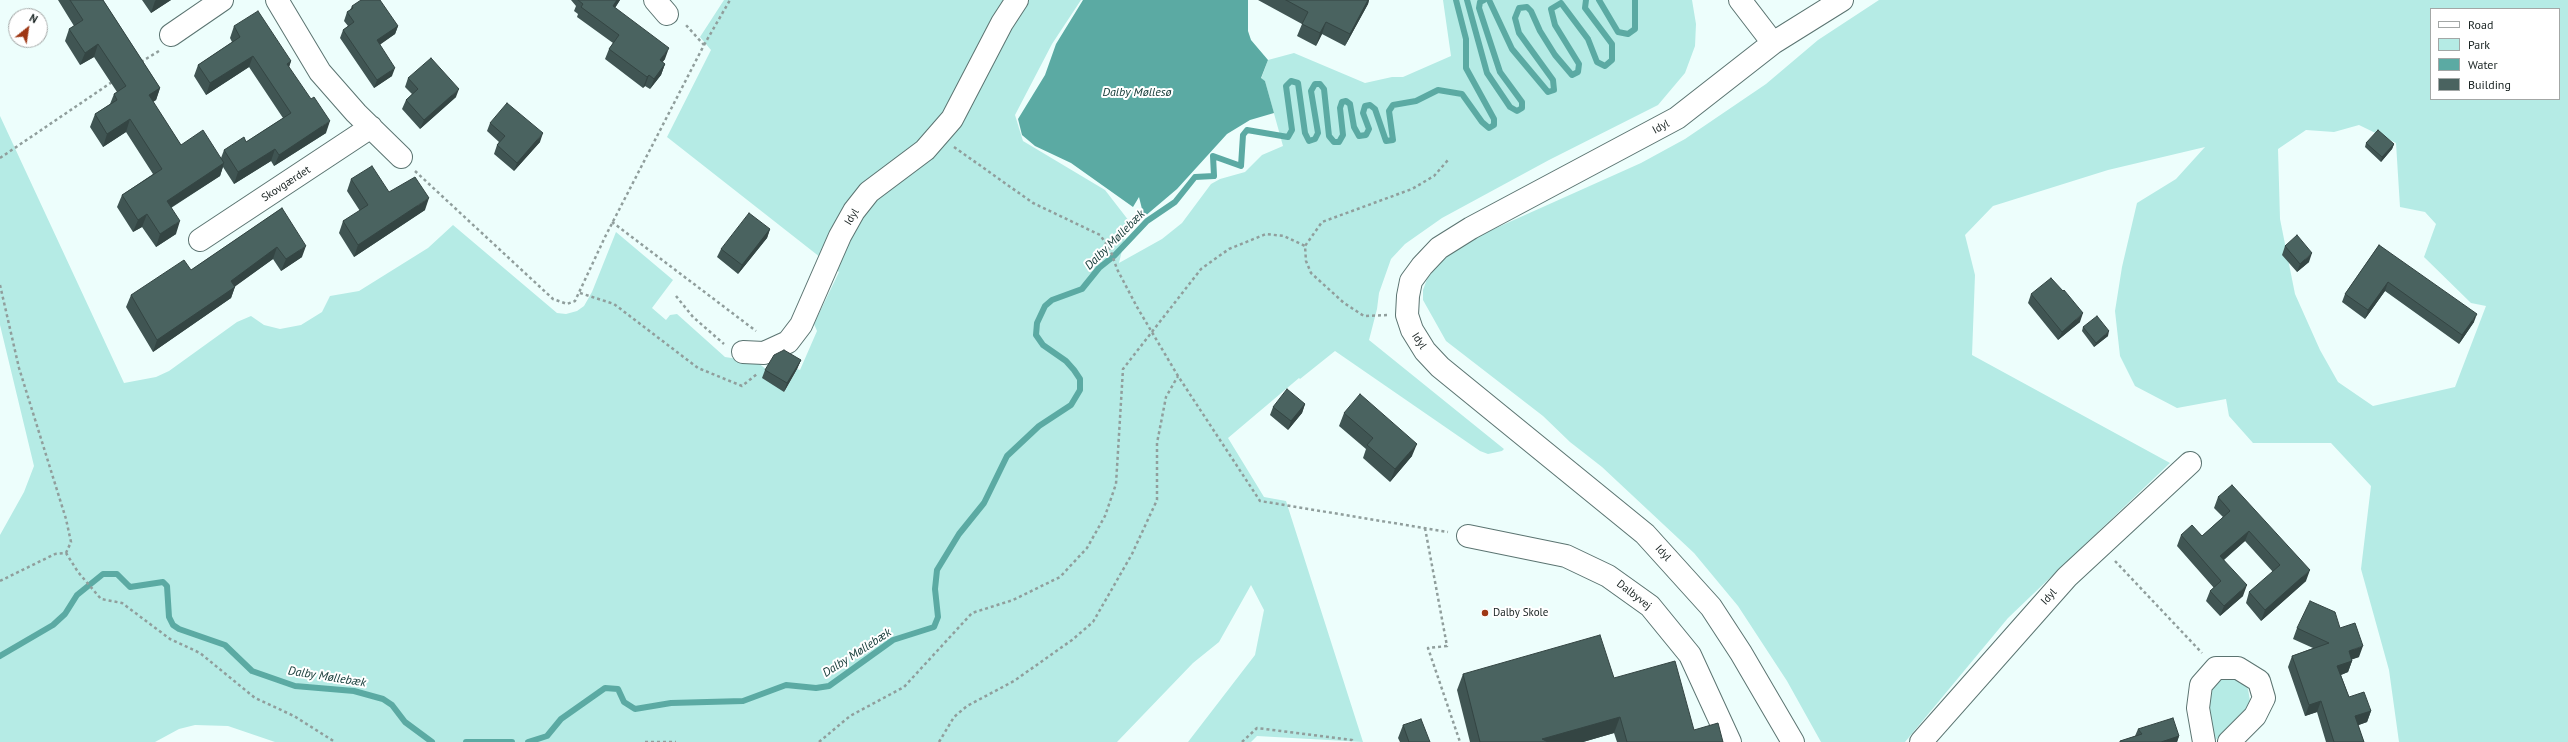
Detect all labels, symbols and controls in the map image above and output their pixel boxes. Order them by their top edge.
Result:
north arrow [8,8,48,48]
legend [2430,8,2560,100]
text: N [27,11,40,26]
text: Road [2468,17,2493,32]
text: Park [2468,37,2490,52]
text: Water [2468,57,2498,72]
text: Building [2468,77,2511,92]
water label: Dalby Møllesø [1103,86,1171,100]
street label: Idyl [1650,117,1672,137]
street label: Skovgærdet [259,163,313,205]
street label: Idyl [842,206,862,228]
water label: Dalby Møllebæk [1082,207,1148,273]
street label: Idyl [1409,330,1429,352]
street label: Idyl [1652,542,1674,564]
street label: Dalbyvej [1614,577,1654,613]
street label: Idyl [2038,586,2060,608]
place label: Dalby Skole [1493,606,1548,620]
marker: Dalby Skole [1480,608,1490,618]
water label: Dalby Møllebæk [820,626,894,680]
water label: Dalby Møllebæk [287,664,367,690]

